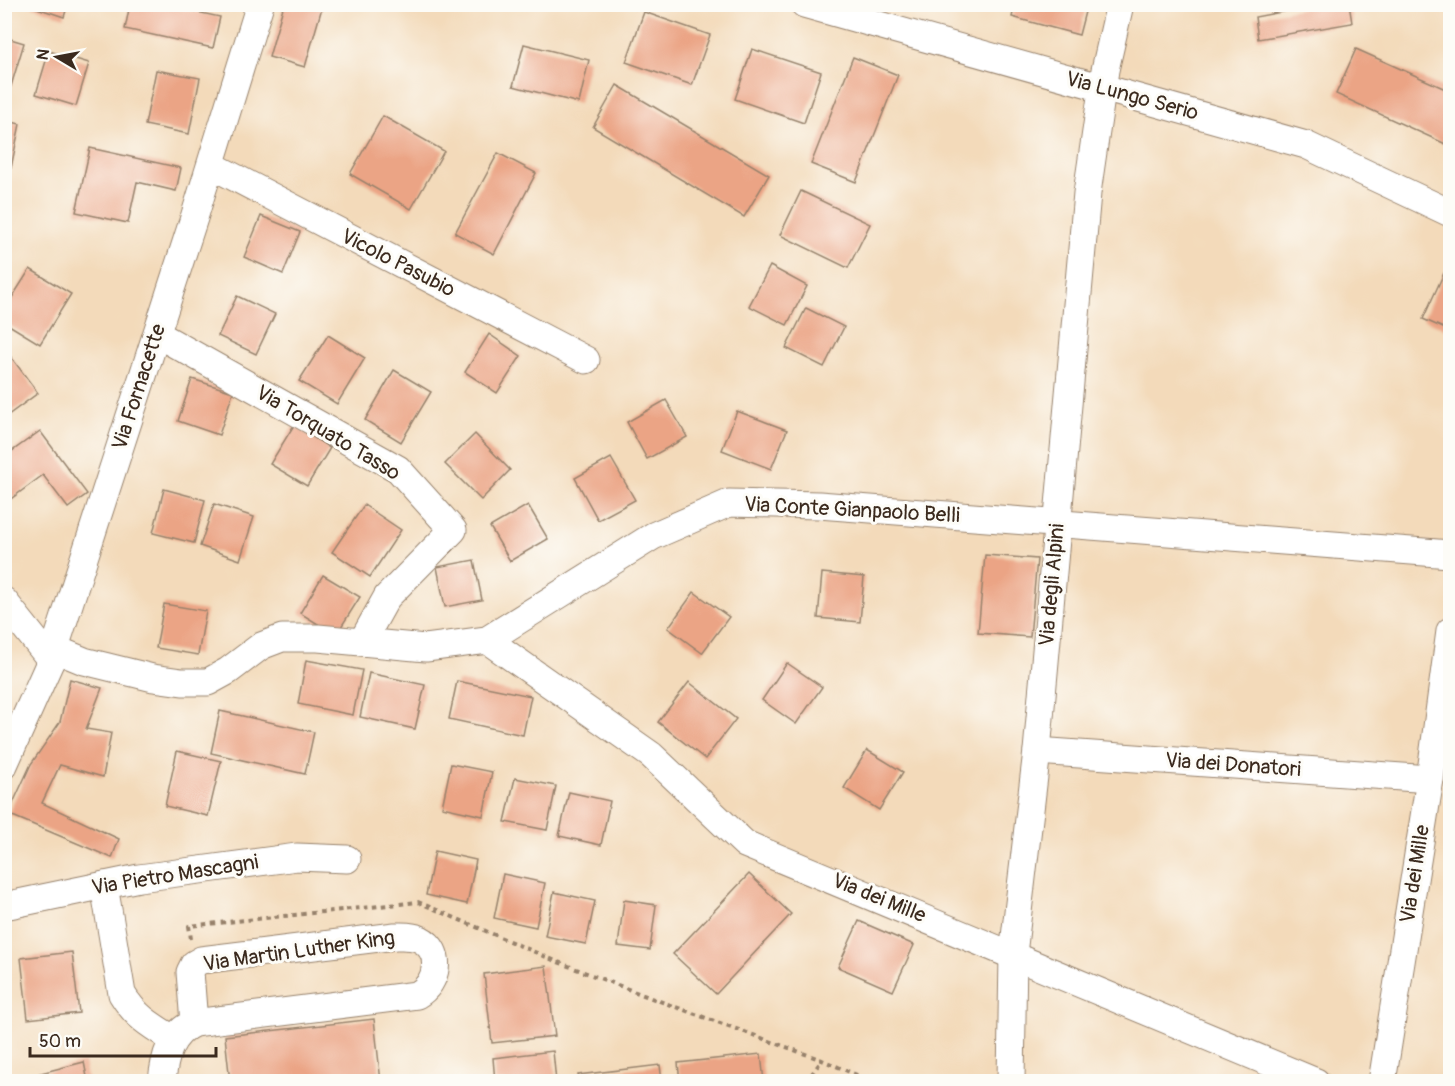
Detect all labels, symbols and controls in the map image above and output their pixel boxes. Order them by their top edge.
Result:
north arrow [27,27,87,87]
text: N [32,47,54,62]
street label: Via Lungo Serio [1063,65,1201,127]
street label: Vicolo Pasubio [336,223,460,303]
street label: Via Fornacette [106,320,172,453]
street label: Via Torquato Tasso [251,379,405,487]
street label: Via Conte Gianpaolo Belli [743,491,961,529]
street label: Via degli Alpini [1033,522,1071,647]
street label: Via dei Donatori [1164,747,1302,783]
street label: Via dei Mille [1394,822,1436,925]
street label: Via Pietro Mascagni [90,848,261,902]
street label: Via dei Mille [828,867,931,929]
street label: Via Martin Luther King [201,924,397,978]
scale bar [30,1020,216,1058]
text: 50 m [39,1030,81,1053]

